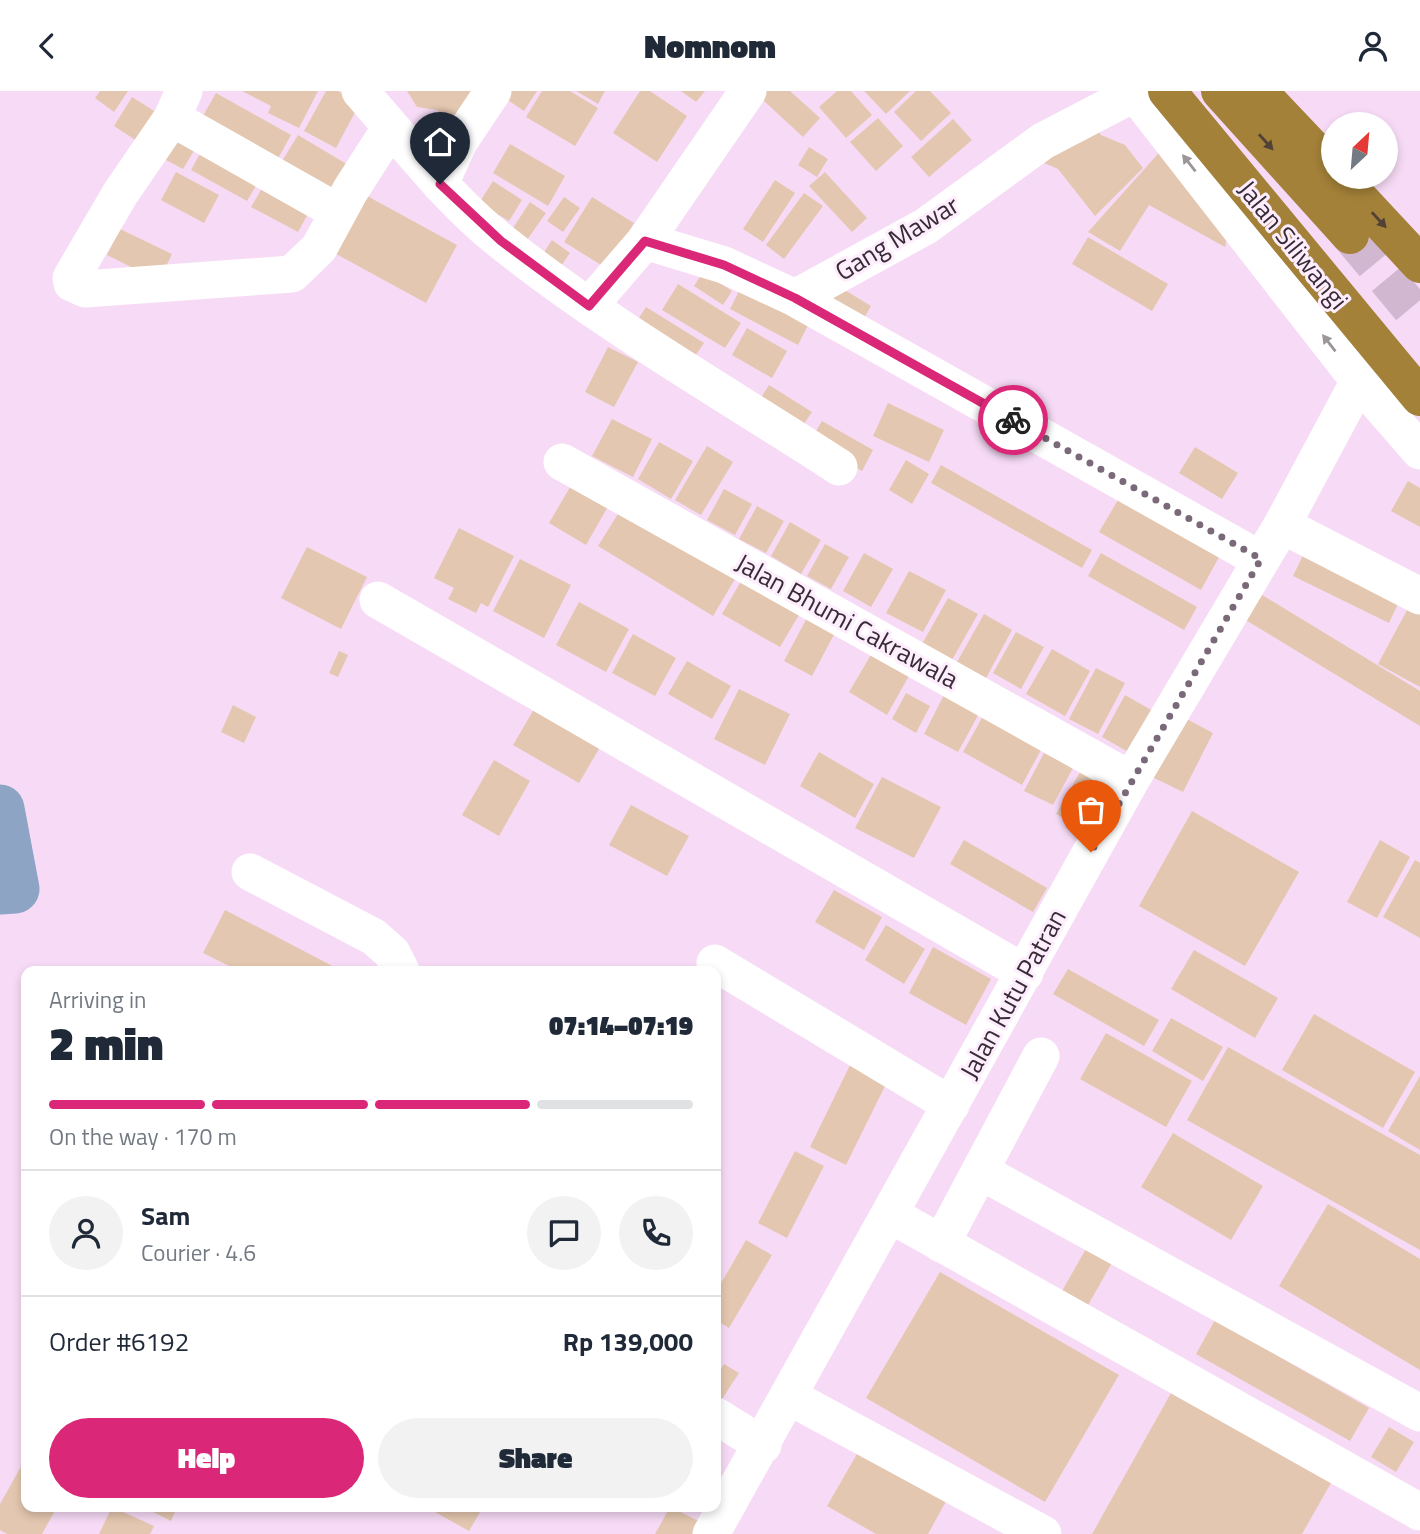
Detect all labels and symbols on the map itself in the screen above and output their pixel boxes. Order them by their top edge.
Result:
pin [410,112,470,184]
north arrow [1321,112,1398,189]
one-way arrow [1258,133,1274,151]
one-way arrow [1183,154,1197,172]
street label: Jalan Siliwangi [1229,172,1358,318]
street label: Gang Mawar [827,185,966,290]
one-way arrow [1371,211,1387,228]
one-way arrow [1322,334,1336,352]
courier [978,385,1048,455]
street label: Jalan Bhumi Cakrawala [729,543,966,698]
pin [1061,780,1121,852]
street label: Jalan Kutu Patran [950,901,1076,1086]

